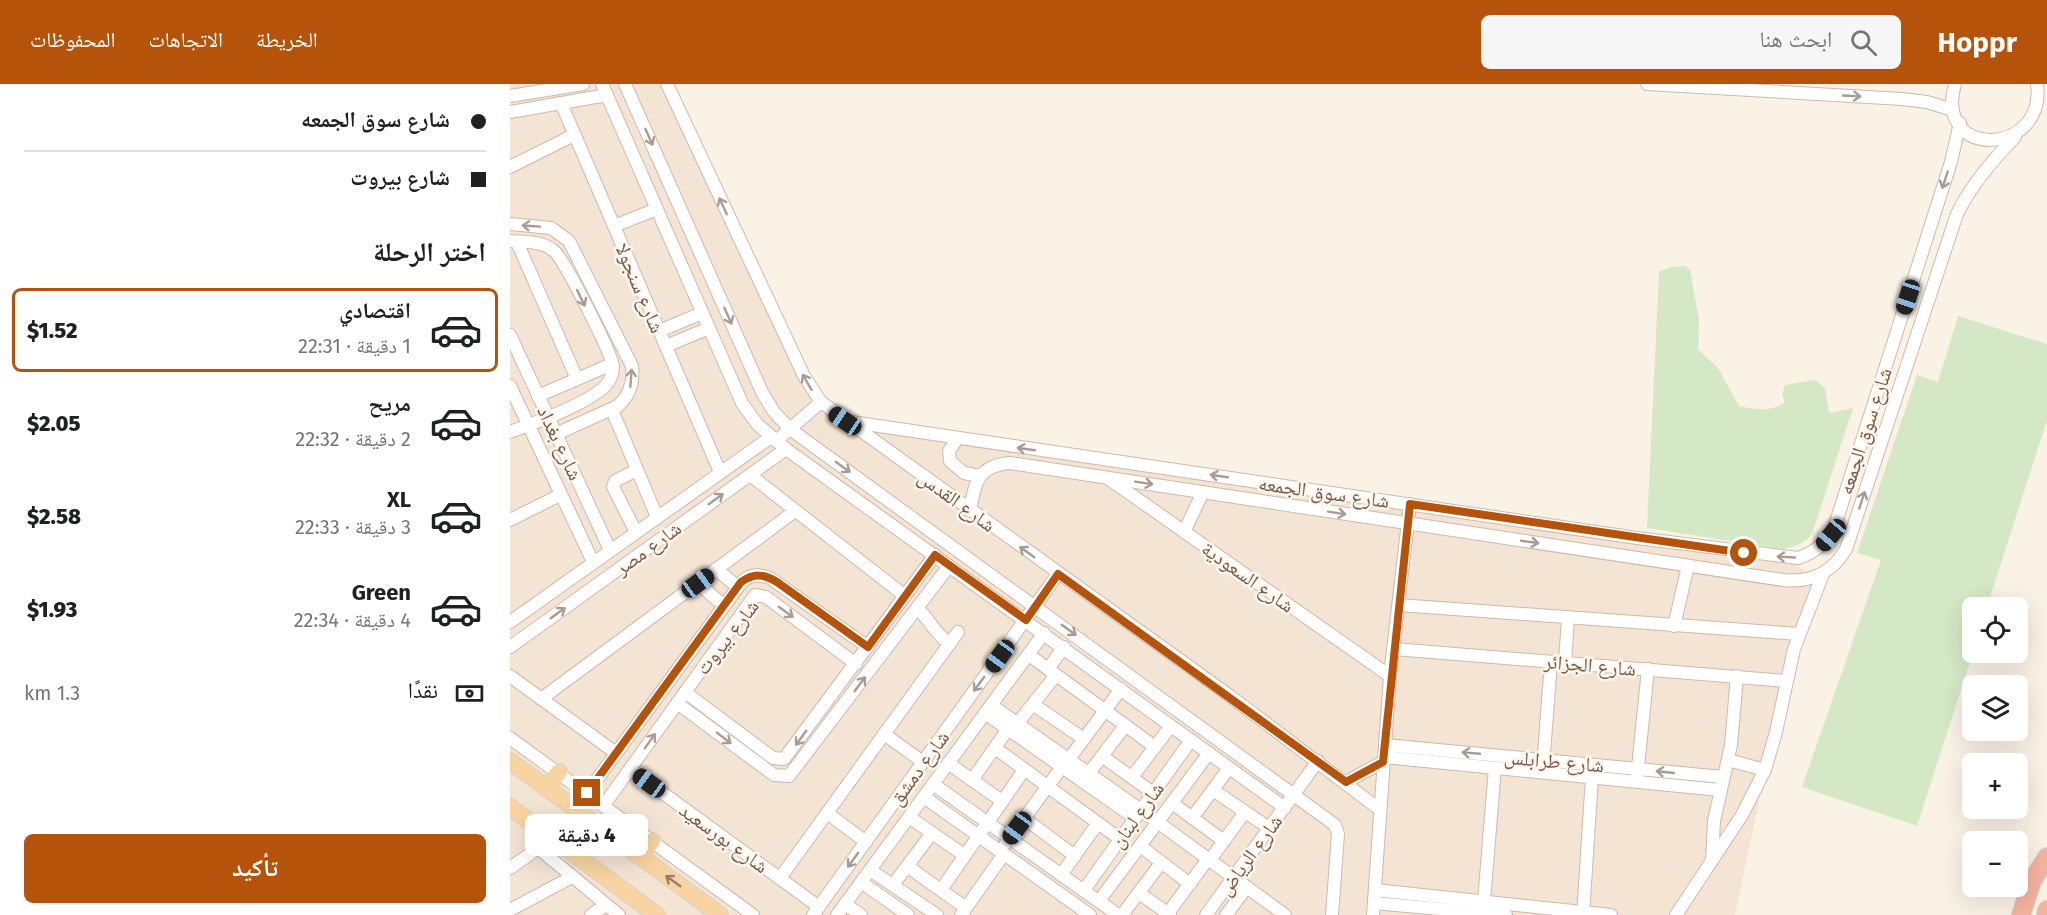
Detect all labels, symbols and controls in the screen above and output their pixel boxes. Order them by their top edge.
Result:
search box [1481,15,1901,69]
text: ابحث هنا [1759,26,1832,53]
icon: search [1847,26,1880,59]
text: Hoppr [1937,26,2017,59]
text: المحفوظات [30,27,115,53]
text: الاتجاهات [148,27,223,53]
text: الخريطة [256,27,318,53]
one-way arrow [1842,90,1862,101]
text: شارع سوق الجمعه [301,106,450,133]
one-way arrow [644,128,655,146]
text: شارع بيروت [350,164,450,191]
one-way arrow [1939,170,1950,189]
one-way arrow [717,198,729,216]
one-way arrow [522,220,542,231]
text: اختر الرحلة [373,236,486,268]
street label: شارع سنجولا [609,239,670,337]
car [1894,277,1922,317]
one-way arrow [576,288,587,306]
text: اقتصادي [339,297,411,324]
icon: car [429,303,483,357]
one-way arrow [723,306,734,324]
text: $1.52 [27,317,78,344]
text: 1 دقيقة · 22:31 [298,334,411,358]
street label: شارع سوق الجمعه [1833,365,1898,498]
one-way arrow [626,369,637,389]
one-way arrow [801,374,813,391]
text: مريح [368,390,411,417]
icon: car [429,396,483,450]
street label: شارع بغداد [531,402,588,485]
car [825,403,865,439]
text: $2.05 [27,410,81,437]
text: 2 دقيقة · 22:32 [295,427,411,451]
one-way arrow [1017,443,1036,454]
one-way arrow [834,460,850,473]
street label: شارع القدس [913,465,1000,538]
one-way arrow [1210,471,1229,482]
street label: شارع سوق الجمعه [1257,471,1391,514]
one-way arrow [1134,478,1153,489]
text: XL [387,486,411,513]
icon: car [429,489,483,543]
one-way arrow [1858,491,1869,510]
one-way arrow [708,493,724,506]
text: $2.58 [27,503,81,530]
one-way arrow [1326,507,1346,518]
text: 3 دقيقة · 22:33 [295,515,411,539]
car [1813,515,1849,555]
street label: شارع مصر [609,516,686,581]
street label: شارع السعودية [1197,536,1299,618]
one-way arrow [1519,536,1539,547]
route start [1730,539,1757,566]
one-way arrow [1020,545,1036,558]
one-way arrow [1777,552,1797,563]
car [678,565,718,601]
text: Green [352,579,411,606]
icon: car [429,582,483,636]
street label: شارع بيروت [690,595,765,680]
text: $1.93 [27,596,77,623]
map controls [1962,597,2028,897]
button: locate [1962,597,2028,663]
one-way arrow [778,605,794,618]
one-way arrow [549,607,565,619]
text: 4 دقيقة · 22:34 [294,608,411,632]
one-way arrow [1060,624,1076,636]
car [982,636,1018,676]
street label: شارع الجزائر [1542,649,1637,682]
button: layers [1962,675,2028,741]
one-way arrow [854,676,867,692]
one-way arrow [973,676,986,692]
text: نقدًا [408,677,438,704]
icon: cash [453,677,486,710]
text: 1.3 km [24,681,80,705]
street label: شارع دمشق [884,726,955,811]
one-way arrow [795,729,807,745]
one-way arrow [715,732,731,744]
one-way arrow [644,733,656,749]
street label: شارع طرابلس [1503,745,1605,778]
one-way arrow [1462,747,1481,758]
button: + [1962,753,2028,819]
car [629,765,669,801]
one-way arrow [1656,766,1676,777]
street label: شارع لبنان [1105,777,1170,853]
route end [573,779,600,806]
street label: شارع بورسعيد [674,798,773,879]
car [999,808,1035,848]
street label: شارع الرياض [1213,810,1288,901]
callout: 4 دقيقة [526,814,648,856]
text: 4 دقيقة [557,823,616,847]
button: − [1962,831,2028,897]
button: تأكيد [24,834,486,903]
one-way arrow [847,851,859,867]
one-way arrow [665,874,681,887]

